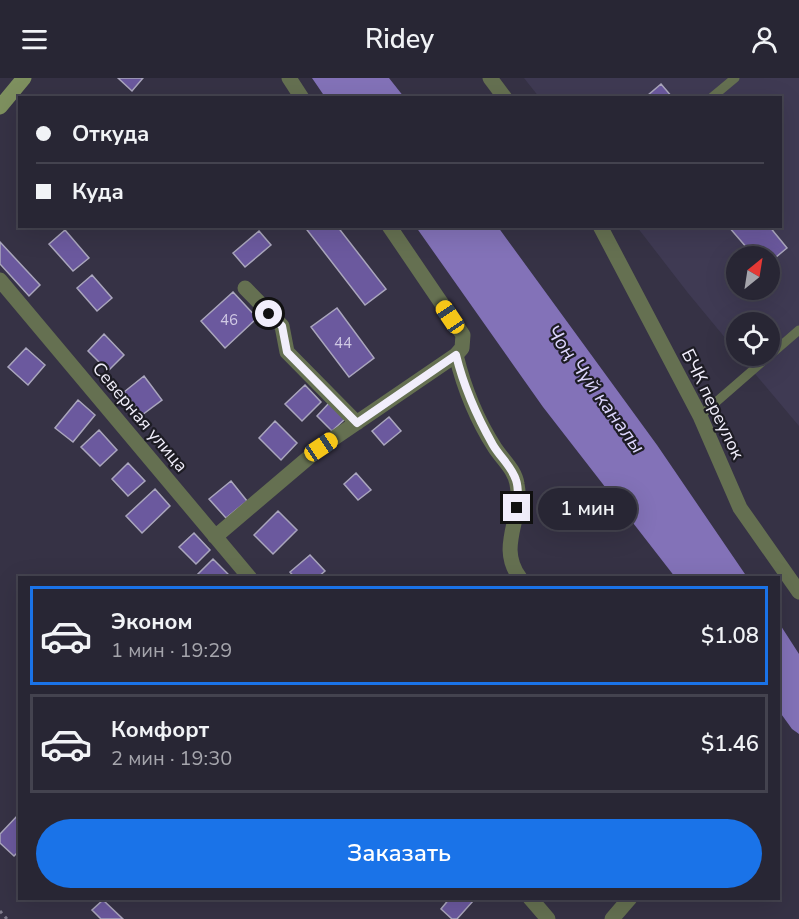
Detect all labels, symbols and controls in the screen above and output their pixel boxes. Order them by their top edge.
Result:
text: Ridey [365,21,434,58]
icon: menu [18,23,51,56]
icon: person [748,23,781,56]
text: Откуда [72,119,149,149]
text: Куда [72,177,124,207]
north arrow [726,246,780,300]
map controls [726,246,780,366]
car [432,297,468,337]
route start [255,300,282,327]
house number: 46 [220,310,238,330]
button: locate [726,312,780,366]
water label: Чоң Чүй каналы [540,320,651,459]
house number: 44 [334,333,352,353]
street label: БЧК переулок [676,345,750,464]
street label: Северная улица [87,357,193,477]
car [301,429,341,465]
callout: 1 мин [538,487,637,529]
route end [503,494,530,521]
text: 1 мин [560,495,615,522]
text: Эконом [111,607,193,637]
icon: car [39,609,93,663]
text: $1.08 [701,621,759,651]
text: 1 мин · 19:29 [111,637,232,664]
text: Комфорт [111,715,209,745]
icon: car [39,717,93,771]
text: $1.46 [701,729,759,759]
text: 2 мин · 19:30 [111,745,232,772]
button: Заказать [36,819,762,888]

